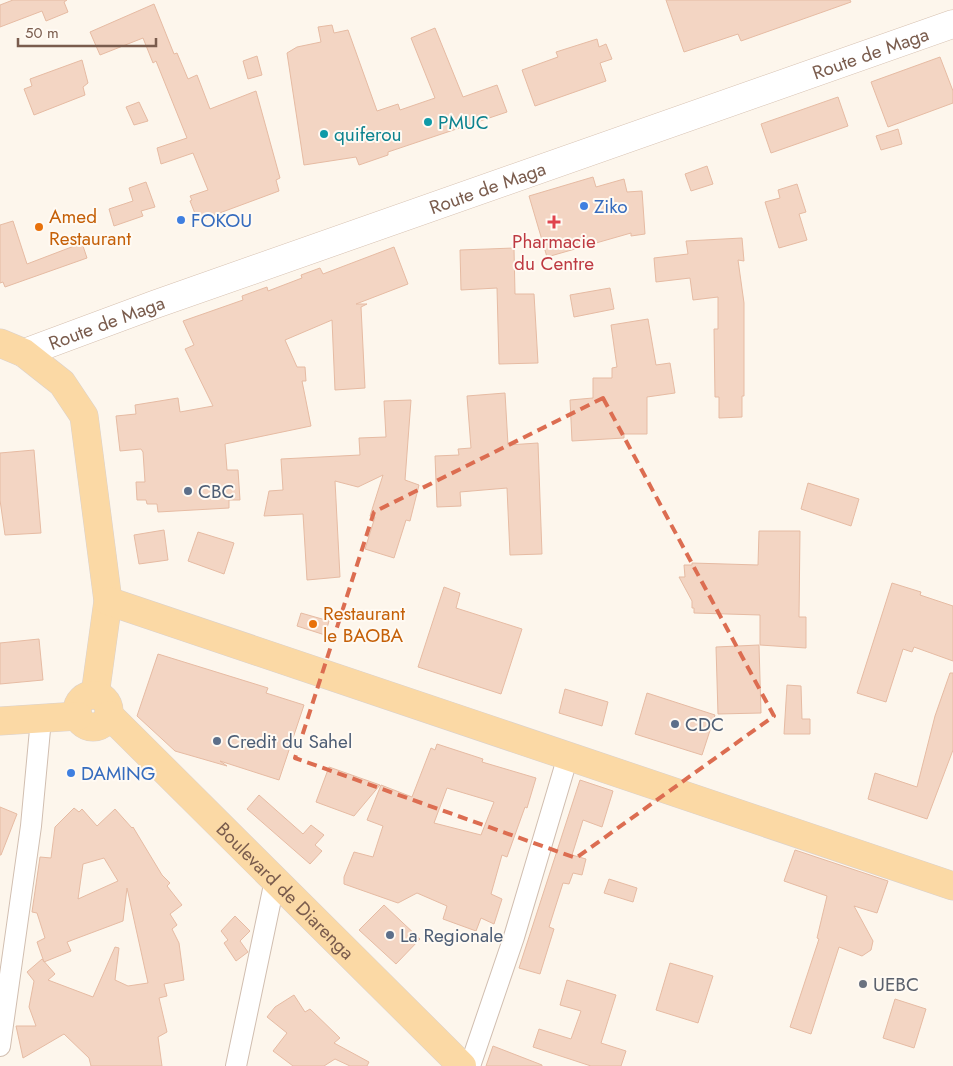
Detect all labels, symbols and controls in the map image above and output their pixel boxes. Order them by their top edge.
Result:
scale bar [18,15,155,47]
street label: Route de Maga [808,20,932,86]
text: 50 m [25,22,59,44]
place label: PMUC [438,109,489,136]
marker: PMUC [422,116,434,128]
place label: quiferou [334,121,402,148]
marker: quiferou [318,128,330,140]
street label: Route de Maga [425,155,549,221]
place label: Ziko [594,193,628,220]
marker: Ziko [578,200,590,212]
place label: Amed Restaurant [49,203,131,252]
place label: FOKOU [191,207,252,234]
marker: FOKOU [175,214,187,226]
marker: Pharmacie du Centre [548,216,560,228]
marker: Amed Restaurant [33,221,45,233]
place label: Pharmacie du Centre [512,228,596,277]
street label: Route de Maga [45,289,168,356]
place label: CBC [198,478,235,505]
marker: CBC [182,485,194,497]
place label: Restaurant le BAOBA [323,600,405,649]
marker: Restaurant le BAOBA [307,618,319,630]
place label: CDC [685,711,724,738]
marker: CDC [669,718,681,730]
place label: Credit du Sahel [227,728,352,755]
marker: Credit du Sahel [211,735,223,747]
place label: DAMING [81,760,155,787]
marker: DAMING [65,767,77,779]
street label: Boulevard de Diarenga [211,816,361,965]
place label: La Regionale [400,922,503,949]
marker: La Regionale [384,929,396,941]
place label: UEBC [873,971,919,998]
marker: UEBC [857,978,869,990]

